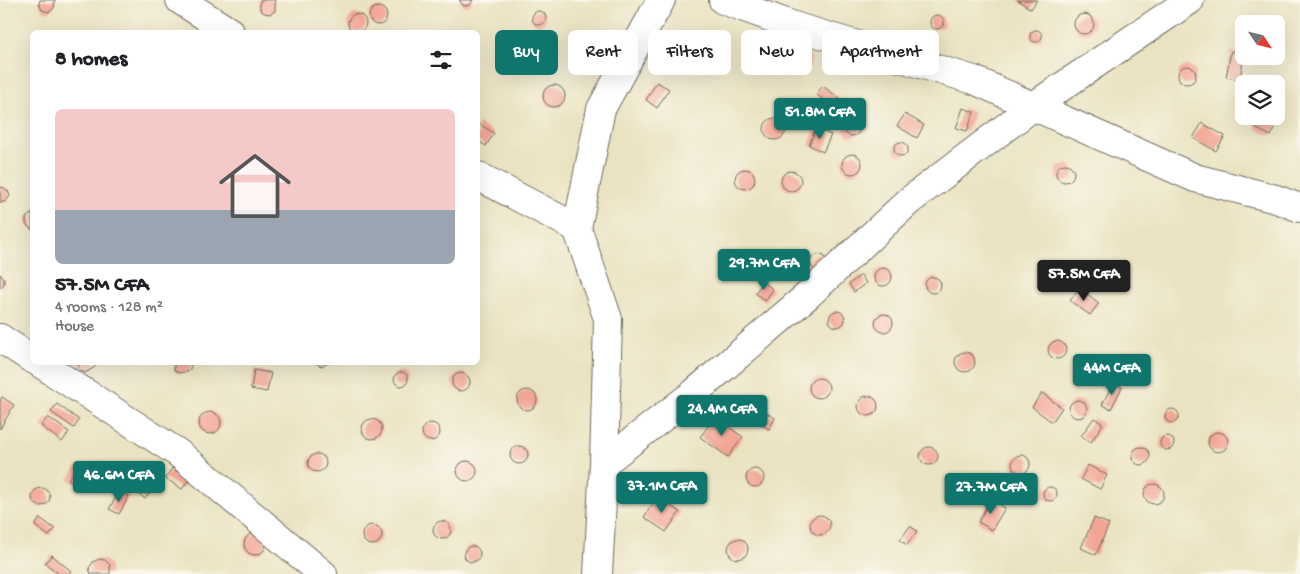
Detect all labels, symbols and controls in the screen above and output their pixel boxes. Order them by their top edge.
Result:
north arrow [1235,15,1285,65]
map controls [1235,15,1285,125]
chip: Buy [495,30,558,75]
chip: Rent [568,30,638,75]
chip: Filters [648,30,731,75]
chip: New [741,30,812,75]
chip: Apartment [822,30,939,75]
icon: filters [427,46,455,74]
text: 8 homes [55,48,127,73]
button: layers [1235,75,1285,125]
pin: 51.8M CFA [763,98,877,140]
text: 51.8M CFA [785,104,855,123]
icon: home [210,141,300,231]
pin: 29.7M CFA [707,248,821,291]
text: 29.7M CFA [729,255,799,274]
pin: 57.5M CFA [1027,260,1141,302]
text: 57.5M CFA [1048,266,1120,285]
text: 57.5M CFA [55,274,149,299]
text: 4 rooms · 128 m² [55,299,163,318]
text: House [55,318,94,337]
pin: 44M CFA [1066,354,1158,396]
text: 44M CFA [1084,360,1140,379]
pin: 24.4M CFA [665,394,779,437]
text: 24.4M CFA [687,401,757,420]
pin: 46.6M CFA [62,460,176,503]
text: 46.6M CFA [84,467,154,486]
pin: 37.1M CFA [605,472,719,514]
pin: 27.7M CFA [934,472,1048,515]
text: 37.1M CFA [627,478,697,497]
text: 27.7M CFA [956,479,1026,498]

